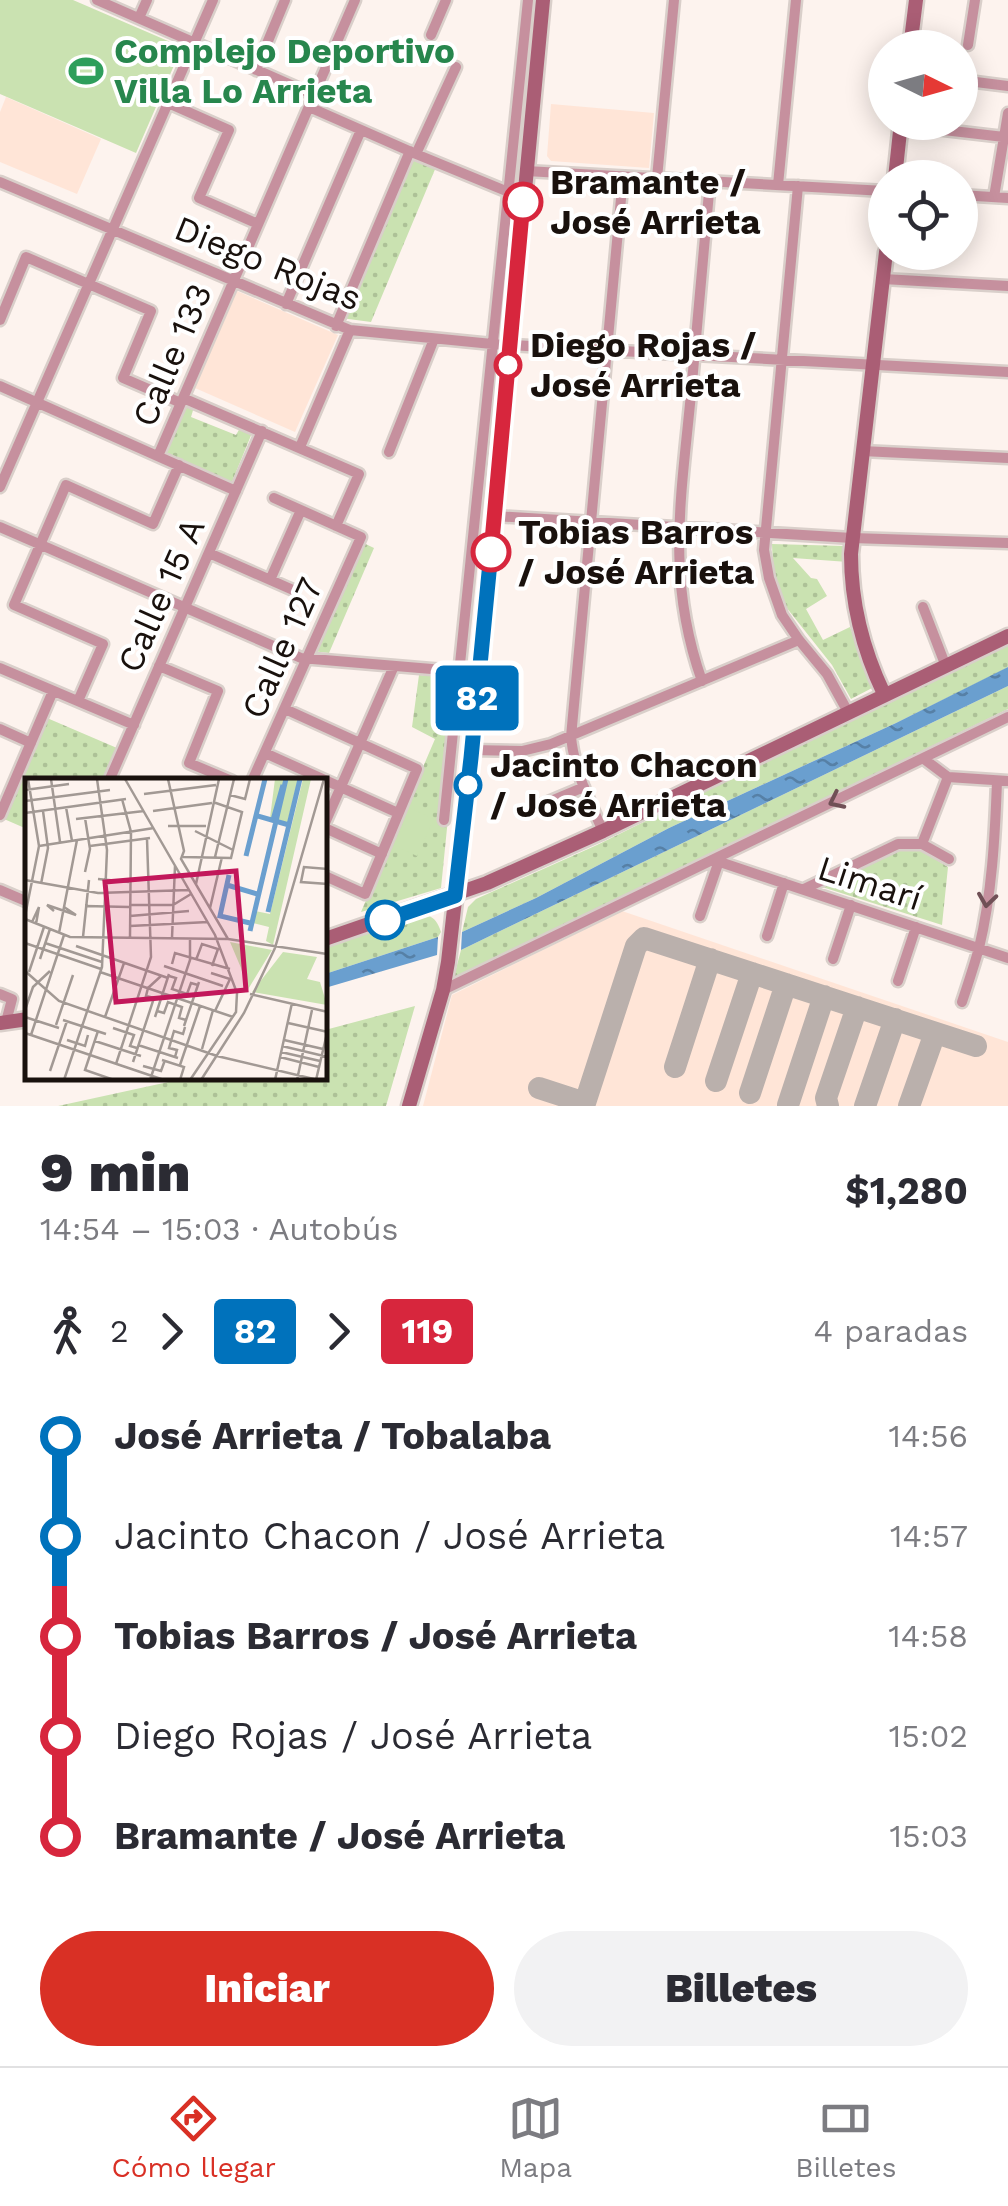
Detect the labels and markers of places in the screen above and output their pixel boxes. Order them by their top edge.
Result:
place label: Complejo Deportivo Villa Lo Arrieta [114,30,455,112]
sports icon: Complejo Deportivo Villa Lo Arrieta [67,52,105,90]
place label: Bramante / José Arrieta [550,161,761,243]
marker: Bramante / José Arrieta [504,183,542,221]
place label: Diego Rojas / José Arrieta [530,324,756,406]
marker: Diego Rojas / José Arrieta [495,352,521,378]
place label: Tobias Barros / José Arrieta [518,511,755,593]
marker: Tobias Barros / José Arrieta [472,533,510,571]
place label: Jacinto Chacon / José Arrieta [490,744,758,826]
marker: Jacinto Chacon / José Arrieta [455,772,481,798]
unlabelled marker [366,901,404,939]

